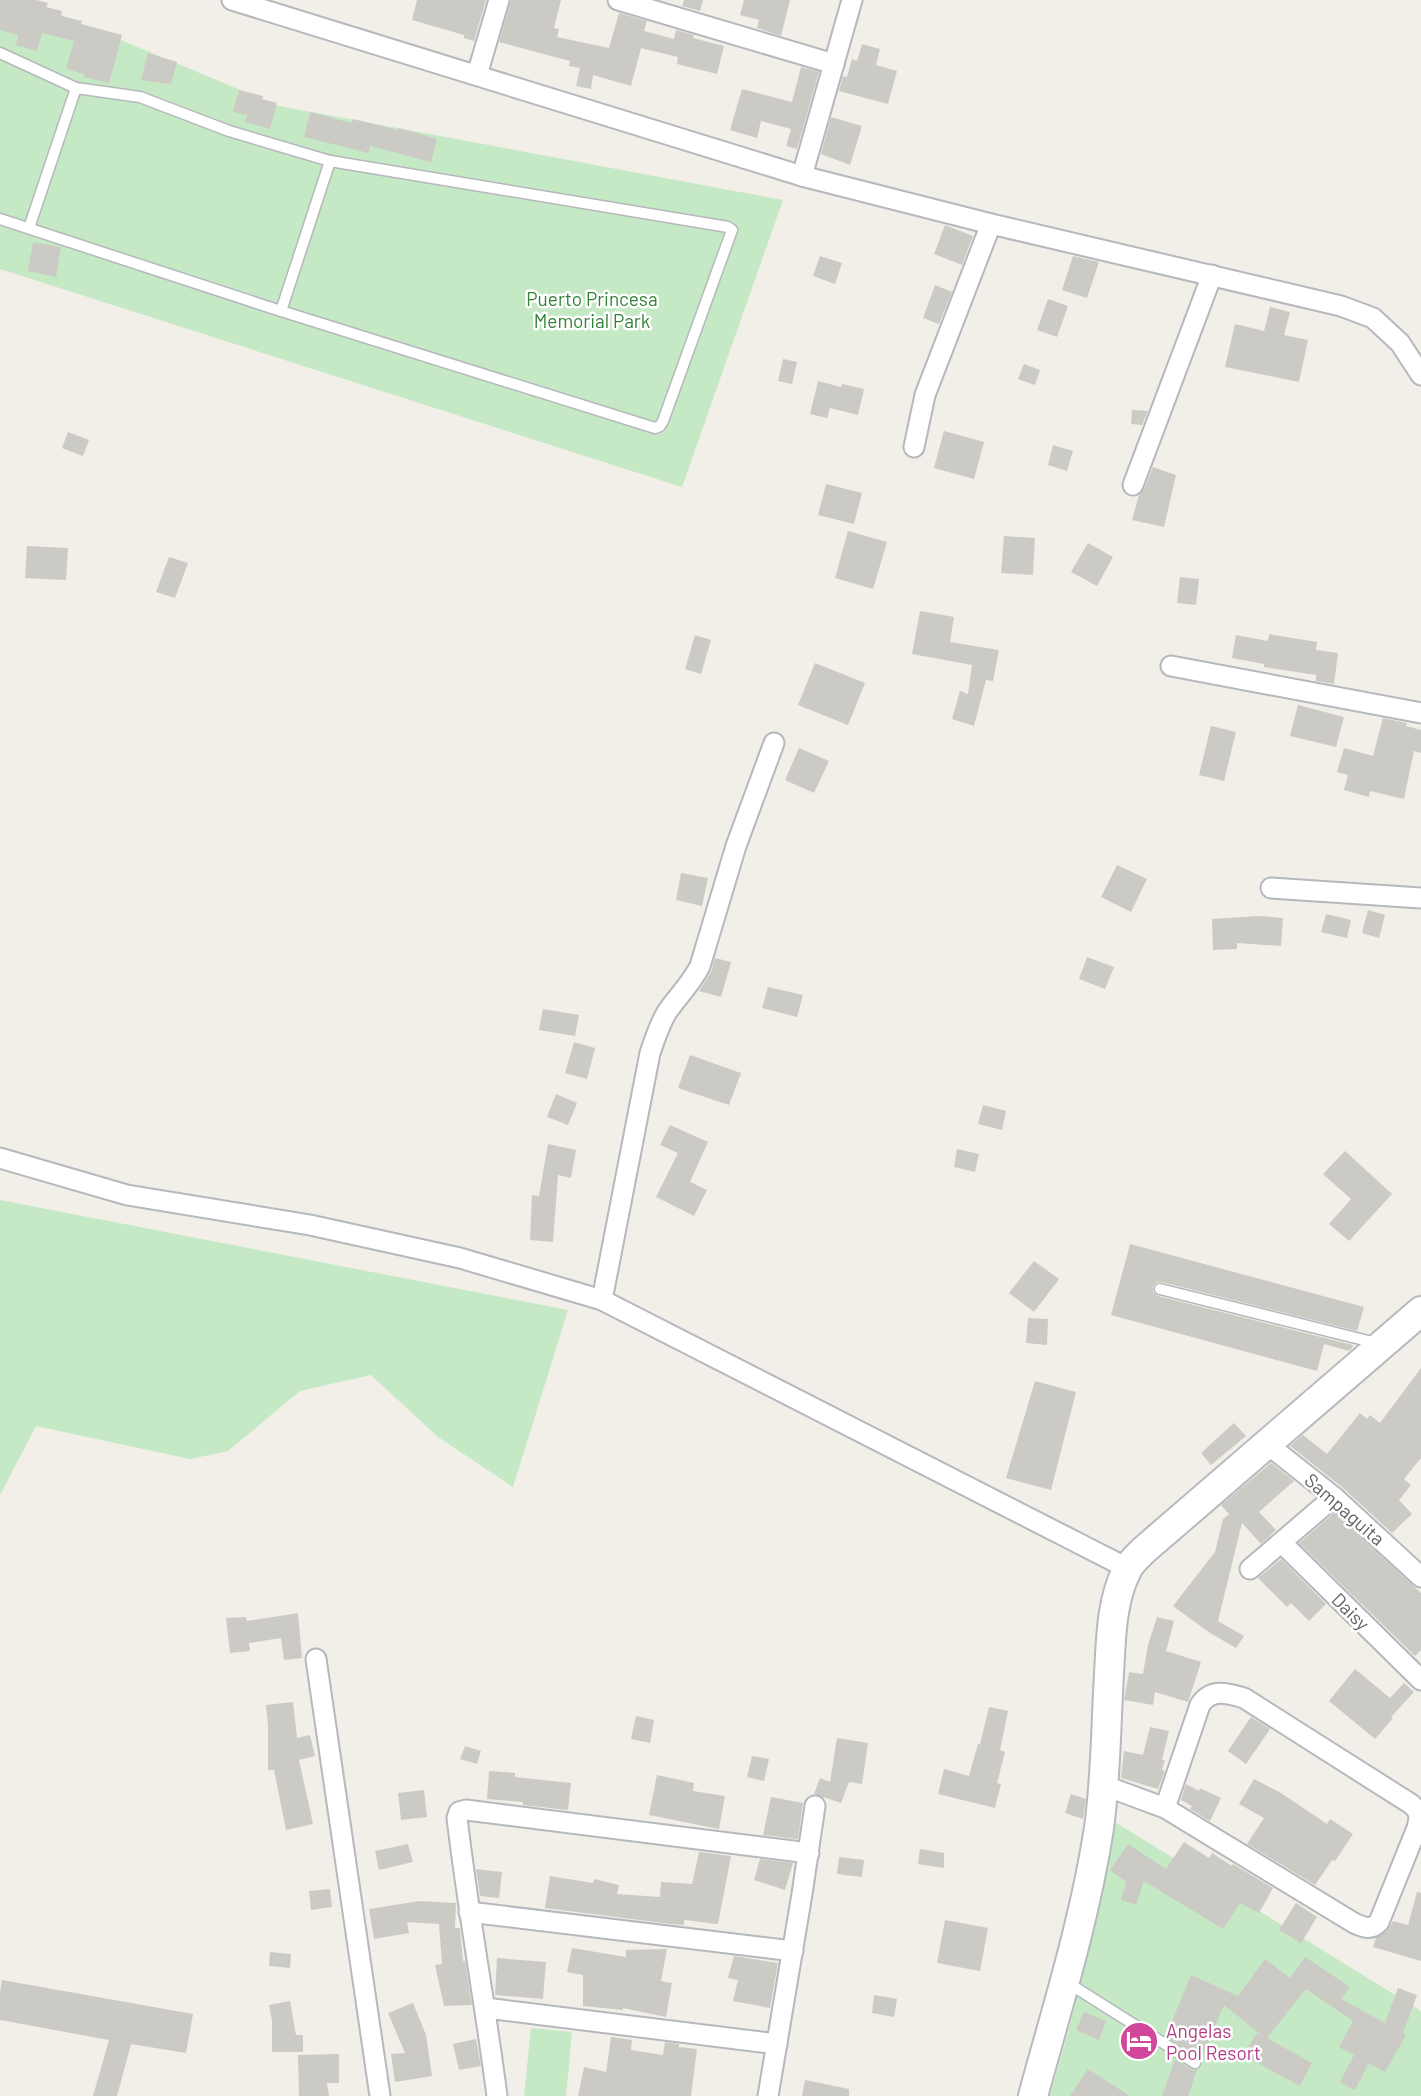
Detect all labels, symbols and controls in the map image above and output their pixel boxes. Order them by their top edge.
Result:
park label: Puerto Princesa Memorial Park [526,287,658,332]
street label: Sampaguita [1300,1468,1390,1550]
street label: Daisy [1327,1587,1375,1635]
place label: Angelas Pool Resort [1166,2019,1261,2064]
hotel icon: Angelas Pool Resort [1118,2020,1160,2062]

